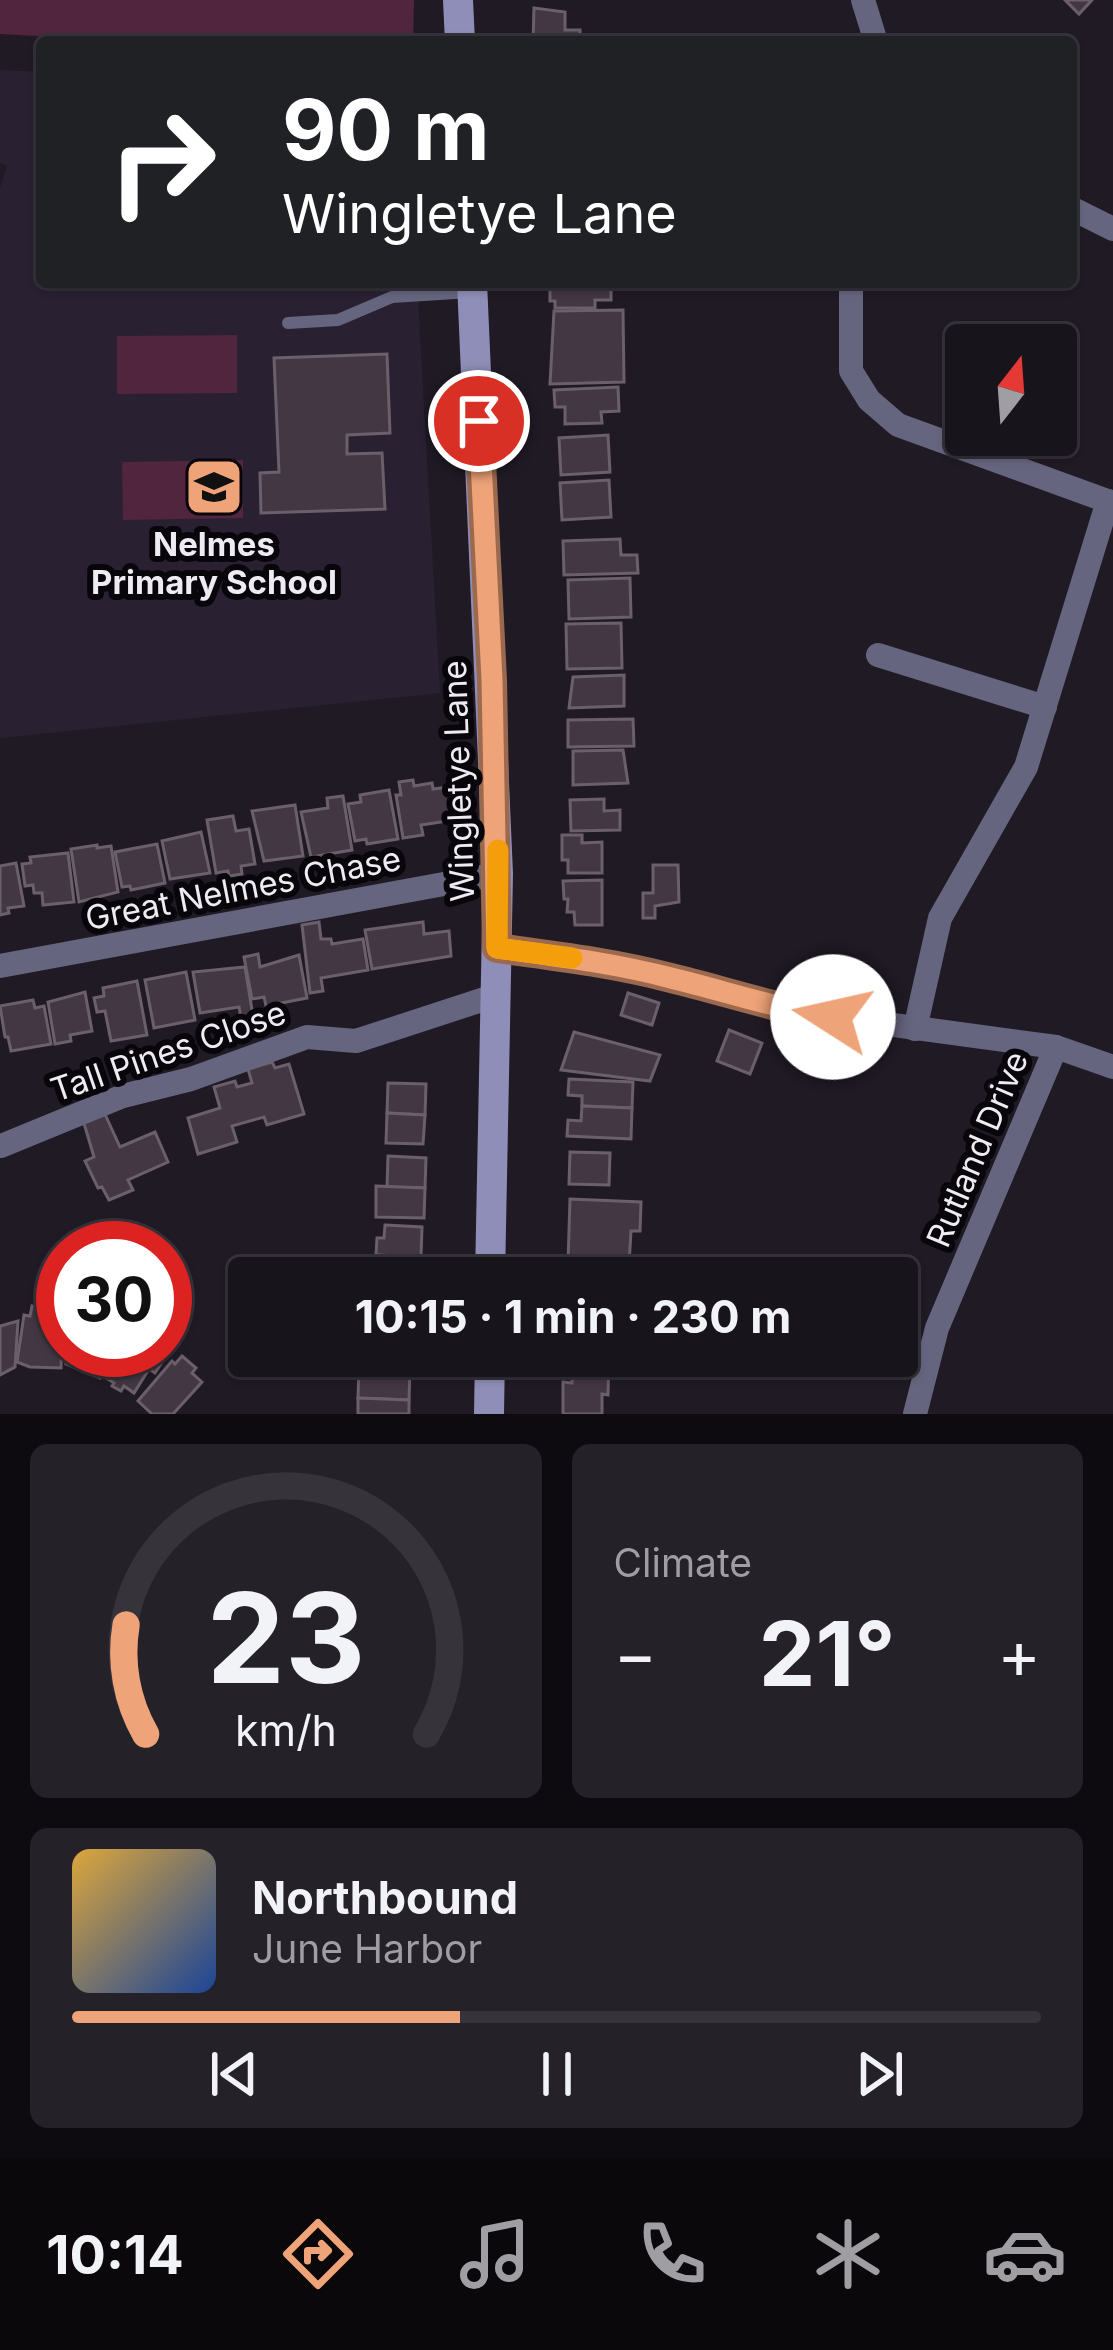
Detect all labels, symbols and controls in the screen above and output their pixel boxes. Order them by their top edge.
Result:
text: 90 m [282,79,490,180]
icon: right [84,84,240,240]
text: Wingletye Lane [282,181,677,246]
north arrow [945,324,1077,456]
map controls [945,324,1077,456]
pin [428,370,530,472]
icon: arrive [446,388,512,454]
school or university icon: Nelmes Primary School [183,456,245,518]
place label: Nelmes Primary School [91,524,337,602]
street label: Wingletye Lane [434,660,482,902]
street label: Great Nelmes Chase [82,838,404,938]
position arrow [770,954,896,1080]
street label: Tall Pines Close [45,992,291,1110]
street label: Rutland Drive [918,1045,1036,1253]
speed limit sign: 30 [36,1221,192,1377]
text: 10:15 · 1 min · 230 m [355,1289,791,1344]
text: Climate [614,1539,752,1586]
text: 23 [206,1562,365,1713]
text: 21° [759,1599,896,1708]
text: − [614,1614,657,1694]
text: + [997,1614,1041,1694]
text: km/h [235,1704,337,1756]
text: Northbound [252,1870,518,1925]
text: June Harbor [252,1925,482,1972]
icon: previous [201,2041,267,2107]
icon: pause [524,2041,590,2107]
icon: next [847,2041,913,2107]
icon: directions [276,2212,360,2296]
icon: music [453,2212,537,2296]
icon: phone [630,2212,714,2296]
icon: climate [806,2212,890,2296]
icon: car [983,2212,1067,2296]
text: 10:14 [46,2222,184,2287]

